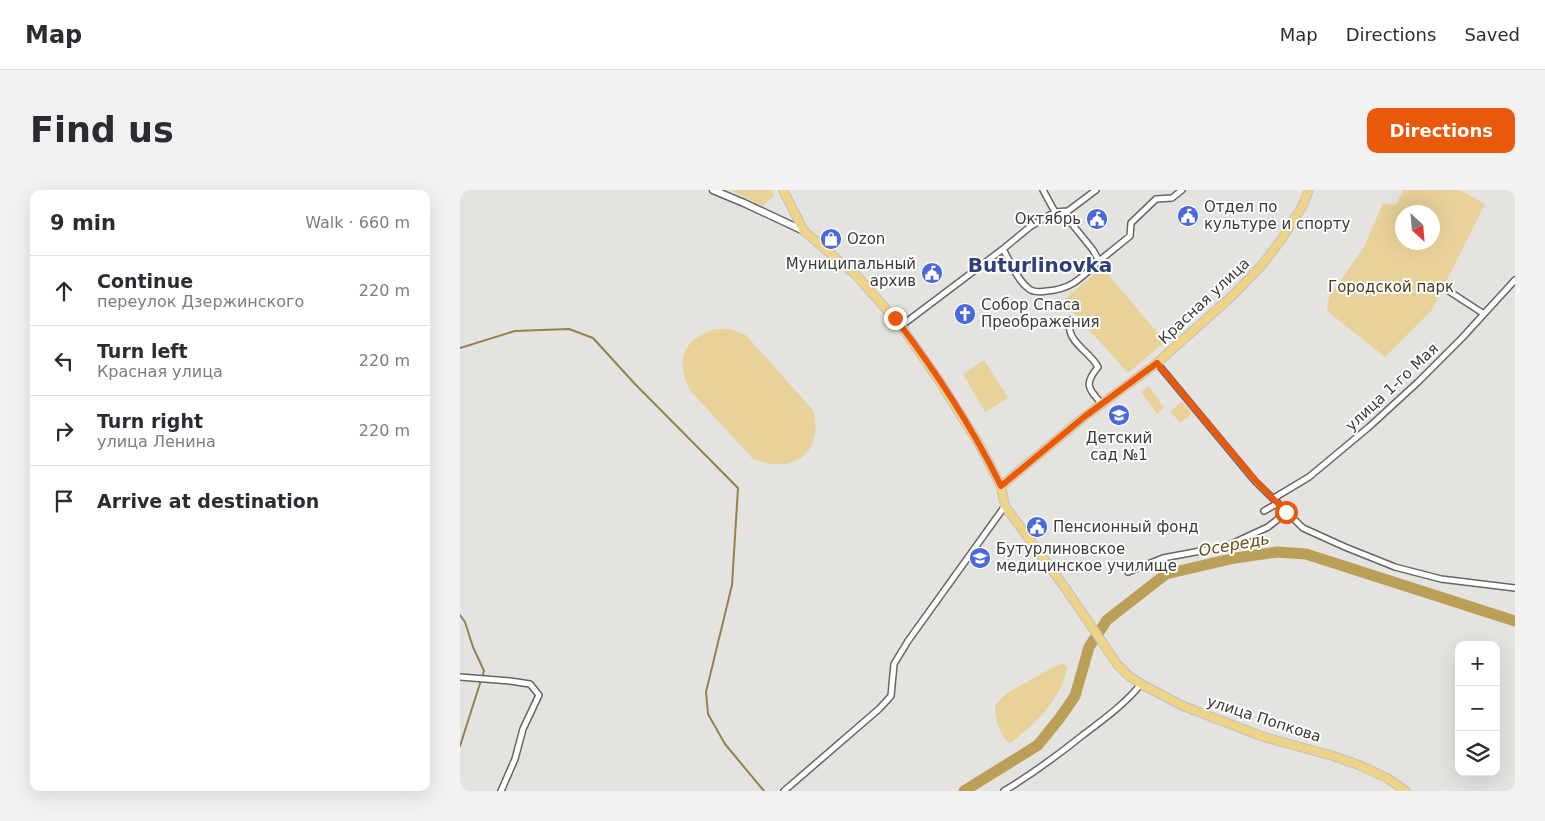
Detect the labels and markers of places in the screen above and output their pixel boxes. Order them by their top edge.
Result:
place label: Отдел по культуре и спорту [1204,198,1351,233]
public building icon: Отдел по культуре и спорту [1176,204,1200,228]
public building icon: Октябрь [1085,207,1109,231]
place label: Октябрь [1015,210,1081,228]
shop icon: Ozon [819,227,843,251]
place label: Ozon [847,230,885,248]
place label: Муниципальный архив [786,255,916,290]
public building icon: Муниципальный архив [920,261,944,285]
place label: Собор Спаса Преображения [981,296,1100,331]
church icon: Собор Спаса Преображения [953,302,977,326]
school or university icon: Детский сад №1 [1107,403,1131,427]
place label: Детский сад №1 [1086,429,1152,464]
public building icon: Пенсионный фонд [1025,515,1049,539]
place label: Пенсионный фонд [1053,518,1199,536]
place label: Бутурлиновское медицинское училище [996,540,1177,575]
school or university icon: Бутурлиновское медицинское училище [968,546,992,570]

